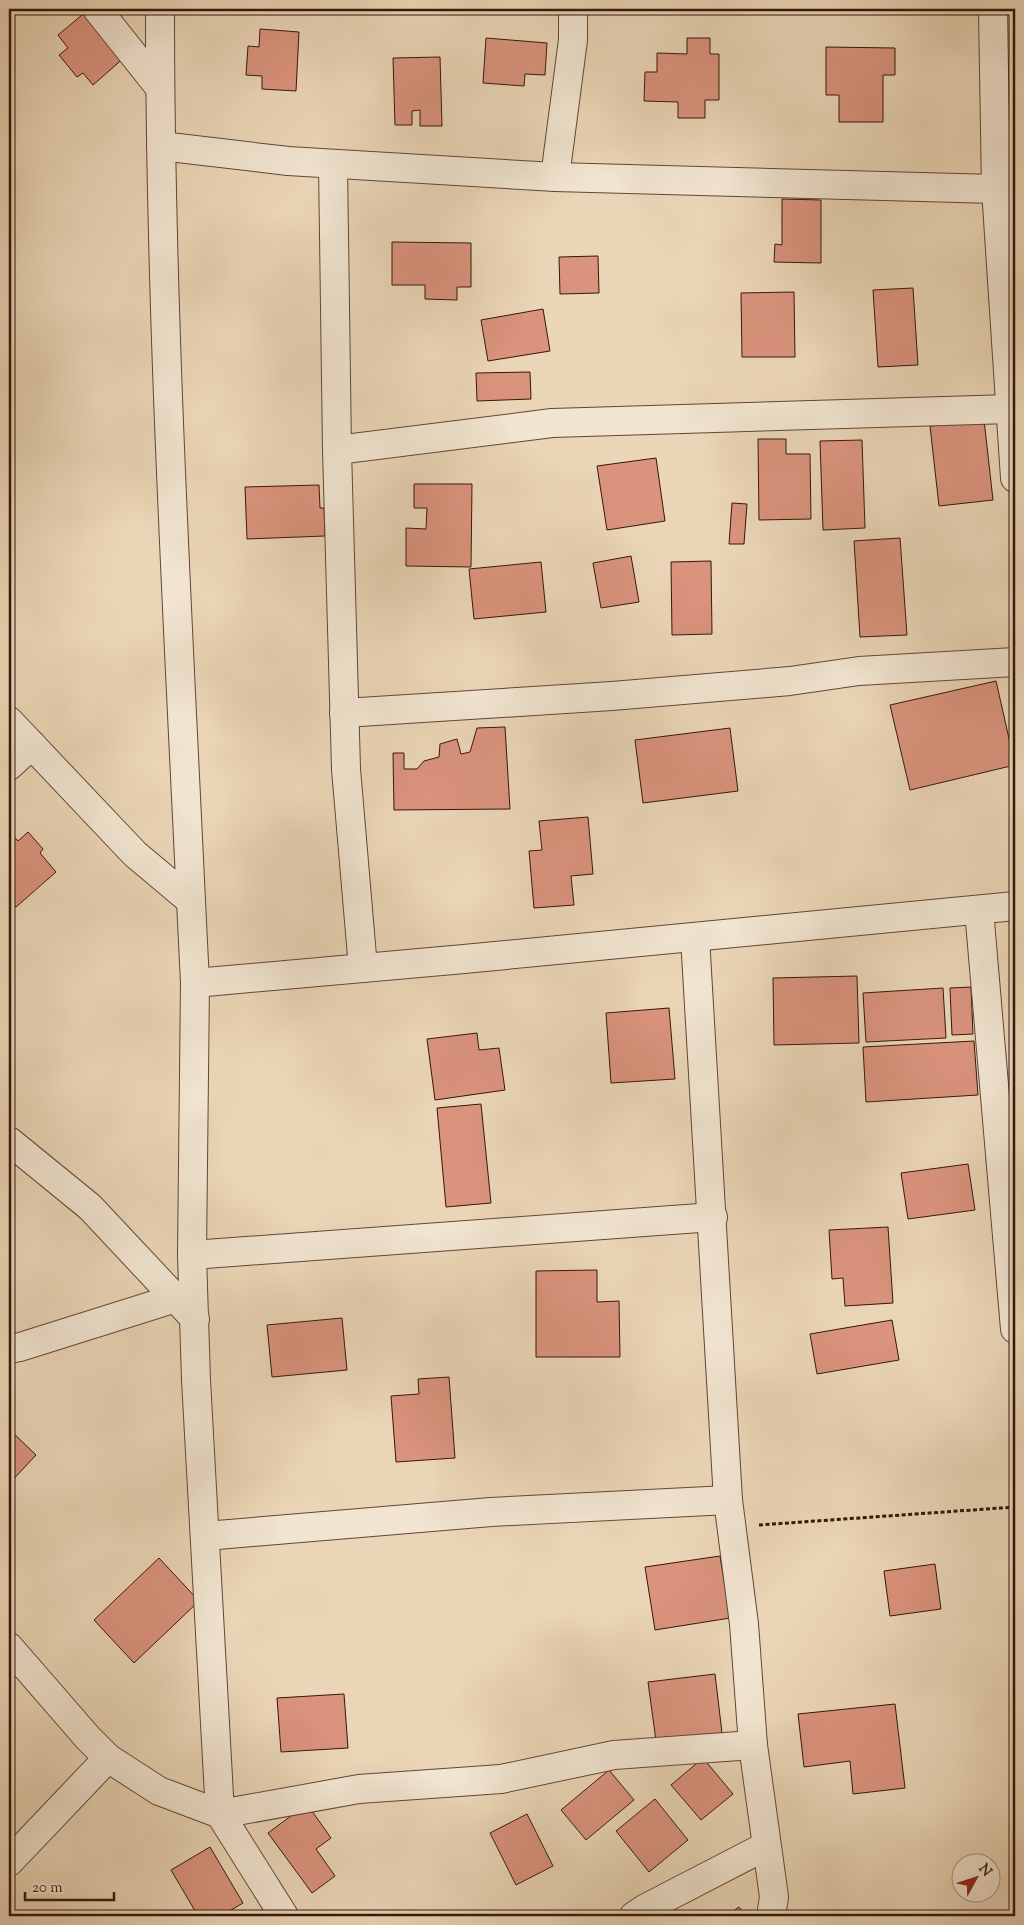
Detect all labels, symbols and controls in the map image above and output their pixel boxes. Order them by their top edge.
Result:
north arrow [952,1852,1002,1902]
text: N [973,1860,996,1882]
scale bar [25,1870,114,1902]
text: 20 m [32,1878,63,1899]

